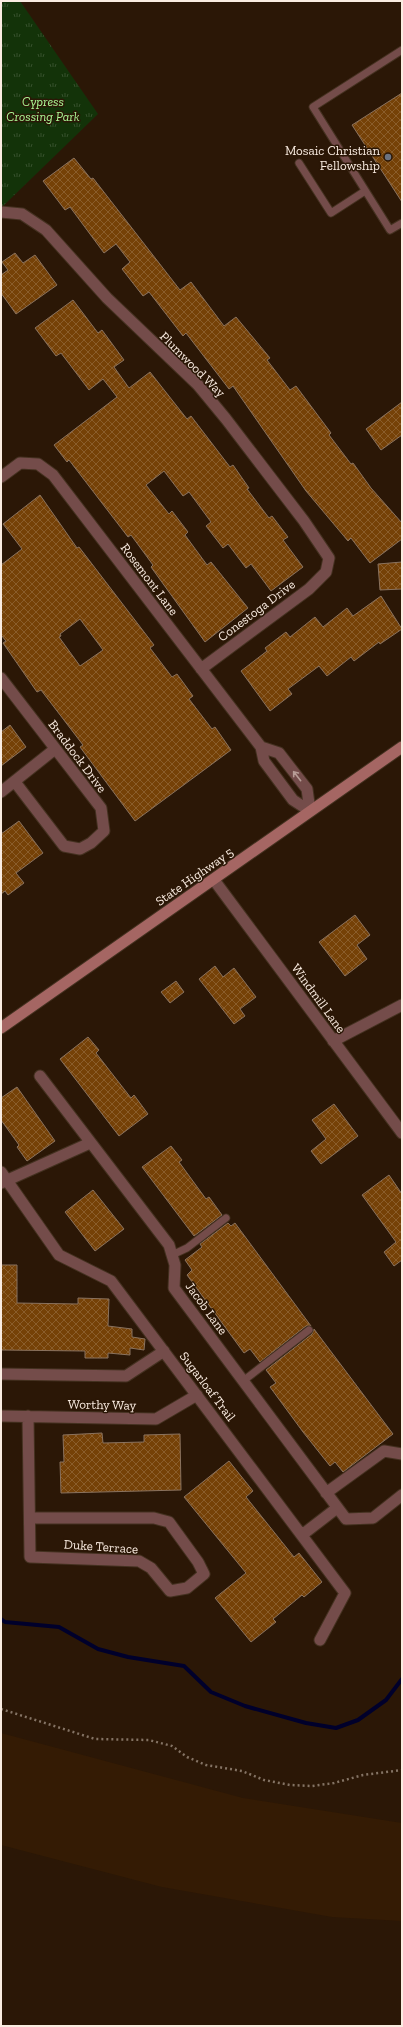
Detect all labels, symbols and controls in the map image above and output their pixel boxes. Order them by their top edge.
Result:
park label: Cypress Crossing Park [6,94,80,124]
place label: Mosaic Christian Fellowship [285,143,381,173]
marker: Mosaic Christian Fellowship [383,152,393,162]
street label: Plumwood Way [157,329,229,400]
street label: Rosemont Lane [118,540,182,618]
street label: Conestoga Drive [215,576,298,644]
street label: Braddock Drive [45,717,110,795]
one-way arrow [293,770,301,781]
street label: State Highway 5 [153,844,236,909]
street label: Windmill Lane [288,961,349,1036]
street label: Jacob Lane [182,1279,231,1338]
street label: Sugarloaf Trail [177,1349,239,1424]
street label: Worthy Way [68,1396,137,1413]
street label: Duke Terrace [63,1536,139,1557]

